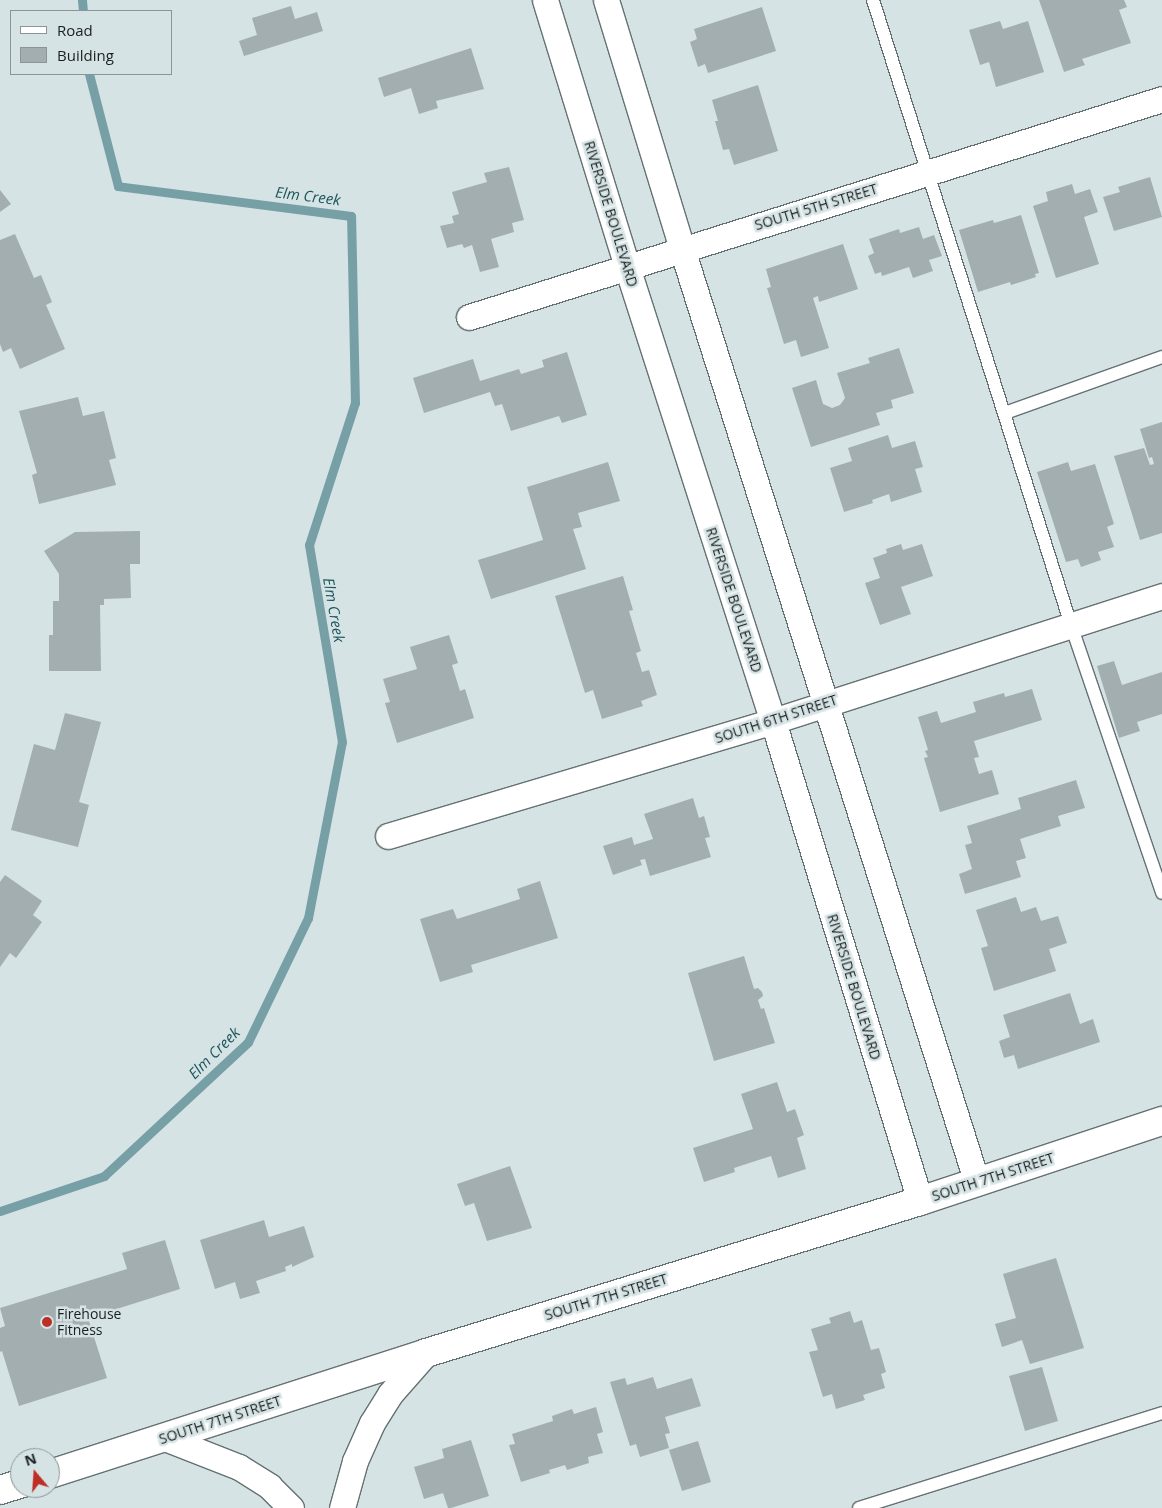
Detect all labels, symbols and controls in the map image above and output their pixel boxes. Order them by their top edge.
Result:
legend [10,10,172,75]
text: Road [57,20,93,40]
text: Building [57,45,114,65]
street label: RIVERSIDE BOULEVARD [581,139,641,289]
street label: SOUTH 5TH STREET [753,180,879,234]
water label: Elm Creek [274,183,342,209]
street label: RIVERSIDE BOULEVARD [703,525,765,675]
water label: Elm Creek [319,576,349,644]
street label: SOUTH 6TH STREET [713,691,839,747]
street label: RIVERSIDE BOULEVARD [824,912,884,1062]
water label: Elm Creek [184,1023,244,1083]
street label: SOUTH 7TH STREET [930,1149,1056,1205]
street label: SOUTH 7TH STREET [543,1270,669,1324]
place label: Firehouse Fitness [57,1306,121,1338]
marker: Firehouse Fitness [41,1316,53,1328]
street label: SOUTH 7TH STREET [157,1392,283,1448]
north arrow [10,1448,60,1498]
text: N [22,1448,39,1470]

